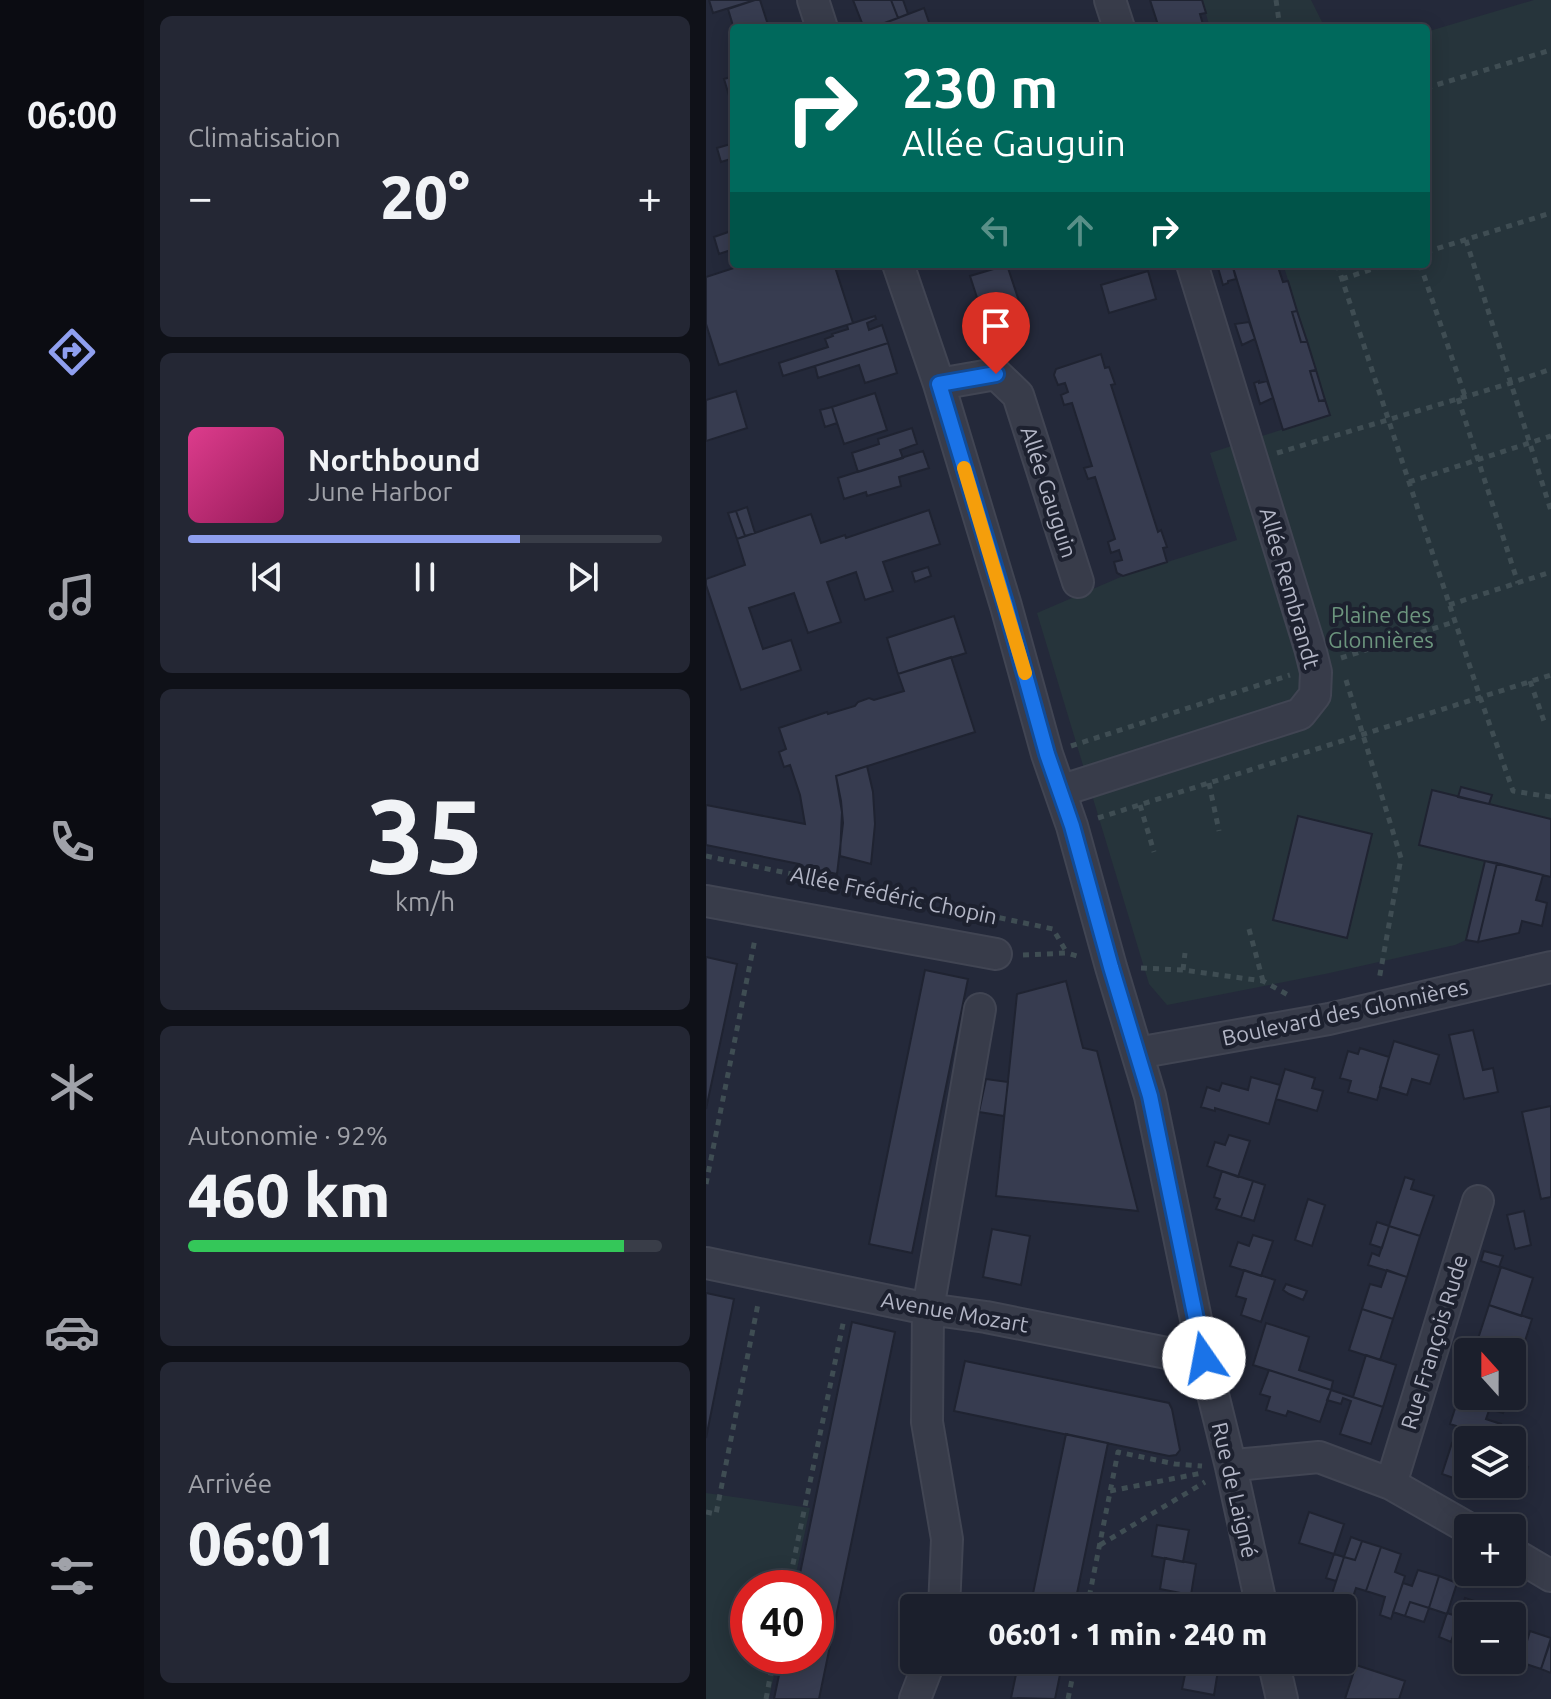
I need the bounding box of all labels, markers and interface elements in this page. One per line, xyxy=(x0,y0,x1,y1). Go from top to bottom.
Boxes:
icon: right xyxy=(770,56,874,160)
text: 230 m xyxy=(902,56,1058,119)
text: 06:00 xyxy=(27,94,117,135)
text: Allée Gauguin xyxy=(902,122,1126,163)
text: Climatisation xyxy=(188,123,341,152)
text: 20° xyxy=(380,163,470,230)
text: − xyxy=(188,172,213,221)
text: + xyxy=(637,172,662,221)
icon: left xyxy=(974,208,1018,252)
icon: ahead xyxy=(1058,208,1102,252)
icon: right xyxy=(1142,208,1186,252)
pin xyxy=(962,292,1030,374)
icon: arrive xyxy=(974,304,1018,348)
icon: directions xyxy=(44,324,100,380)
street label: Allée Gauguin xyxy=(1016,423,1082,561)
text: Northbound xyxy=(308,443,480,477)
text: June Harbor xyxy=(308,477,452,506)
street label: Allée Rembrandt xyxy=(1256,504,1326,672)
icon: previous xyxy=(245,555,289,599)
icon: pause xyxy=(403,555,447,599)
icon: next xyxy=(561,555,605,599)
icon: music xyxy=(44,569,100,625)
park label: Plaine des Glonnières xyxy=(1328,602,1434,652)
text: 35 xyxy=(366,776,484,893)
icon: phone xyxy=(44,814,100,870)
street label: Allée Frédéric Chopin xyxy=(789,860,1000,929)
text: km/h xyxy=(395,887,455,916)
street label: Boulevard des Glonnières xyxy=(1220,973,1470,1050)
icon: climate xyxy=(44,1059,100,1115)
text: Autonomie · 92% xyxy=(188,1121,388,1150)
text: 460 km xyxy=(188,1161,390,1228)
street label: Rue François Rude xyxy=(1395,1252,1472,1432)
street label: Avenue Mozart xyxy=(879,1286,1031,1337)
icon: car xyxy=(44,1304,100,1360)
position arrow xyxy=(1162,1316,1246,1400)
north arrow xyxy=(1454,1338,1526,1410)
map controls xyxy=(1454,1338,1526,1674)
street label: Rue de Laigné xyxy=(1208,1419,1263,1560)
button: layers xyxy=(1454,1426,1526,1498)
text: Arrivée xyxy=(188,1469,272,1498)
text: 06:01 xyxy=(188,1509,338,1576)
button: + xyxy=(1454,1514,1526,1586)
icon: filters xyxy=(44,1548,100,1604)
speed limit sign: 40 xyxy=(730,1570,834,1674)
button: − xyxy=(1454,1602,1526,1674)
text: 06:01 · 1 min · 240 m xyxy=(989,1617,1267,1651)

